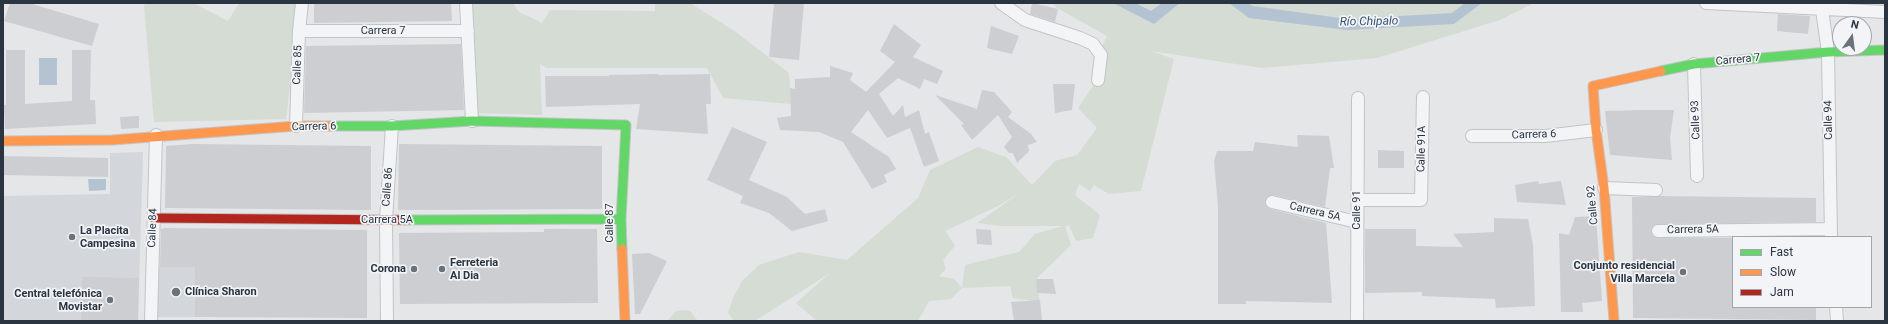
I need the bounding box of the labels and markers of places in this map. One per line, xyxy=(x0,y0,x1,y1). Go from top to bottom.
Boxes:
place label: La Placita Campesina xyxy=(80,224,135,250)
marker: La Placita Campesina xyxy=(67,232,77,242)
place label: Ferreteria Al Dia xyxy=(450,256,498,282)
place label: Conjunto residencial Villa Marcela xyxy=(1574,259,1675,285)
place label: Corona xyxy=(370,262,406,276)
marker: Corona xyxy=(409,264,419,274)
marker: Ferreteria Al Dia xyxy=(437,264,447,274)
marker: Conjunto residencial Villa Marcela xyxy=(1678,267,1688,277)
place label: Clínica Sharon xyxy=(185,285,257,299)
marker: Clínica Sharon xyxy=(170,286,182,298)
place label: Central telefónica Movistar xyxy=(14,287,102,313)
marker: Central telefónica Movistar xyxy=(105,295,115,305)

